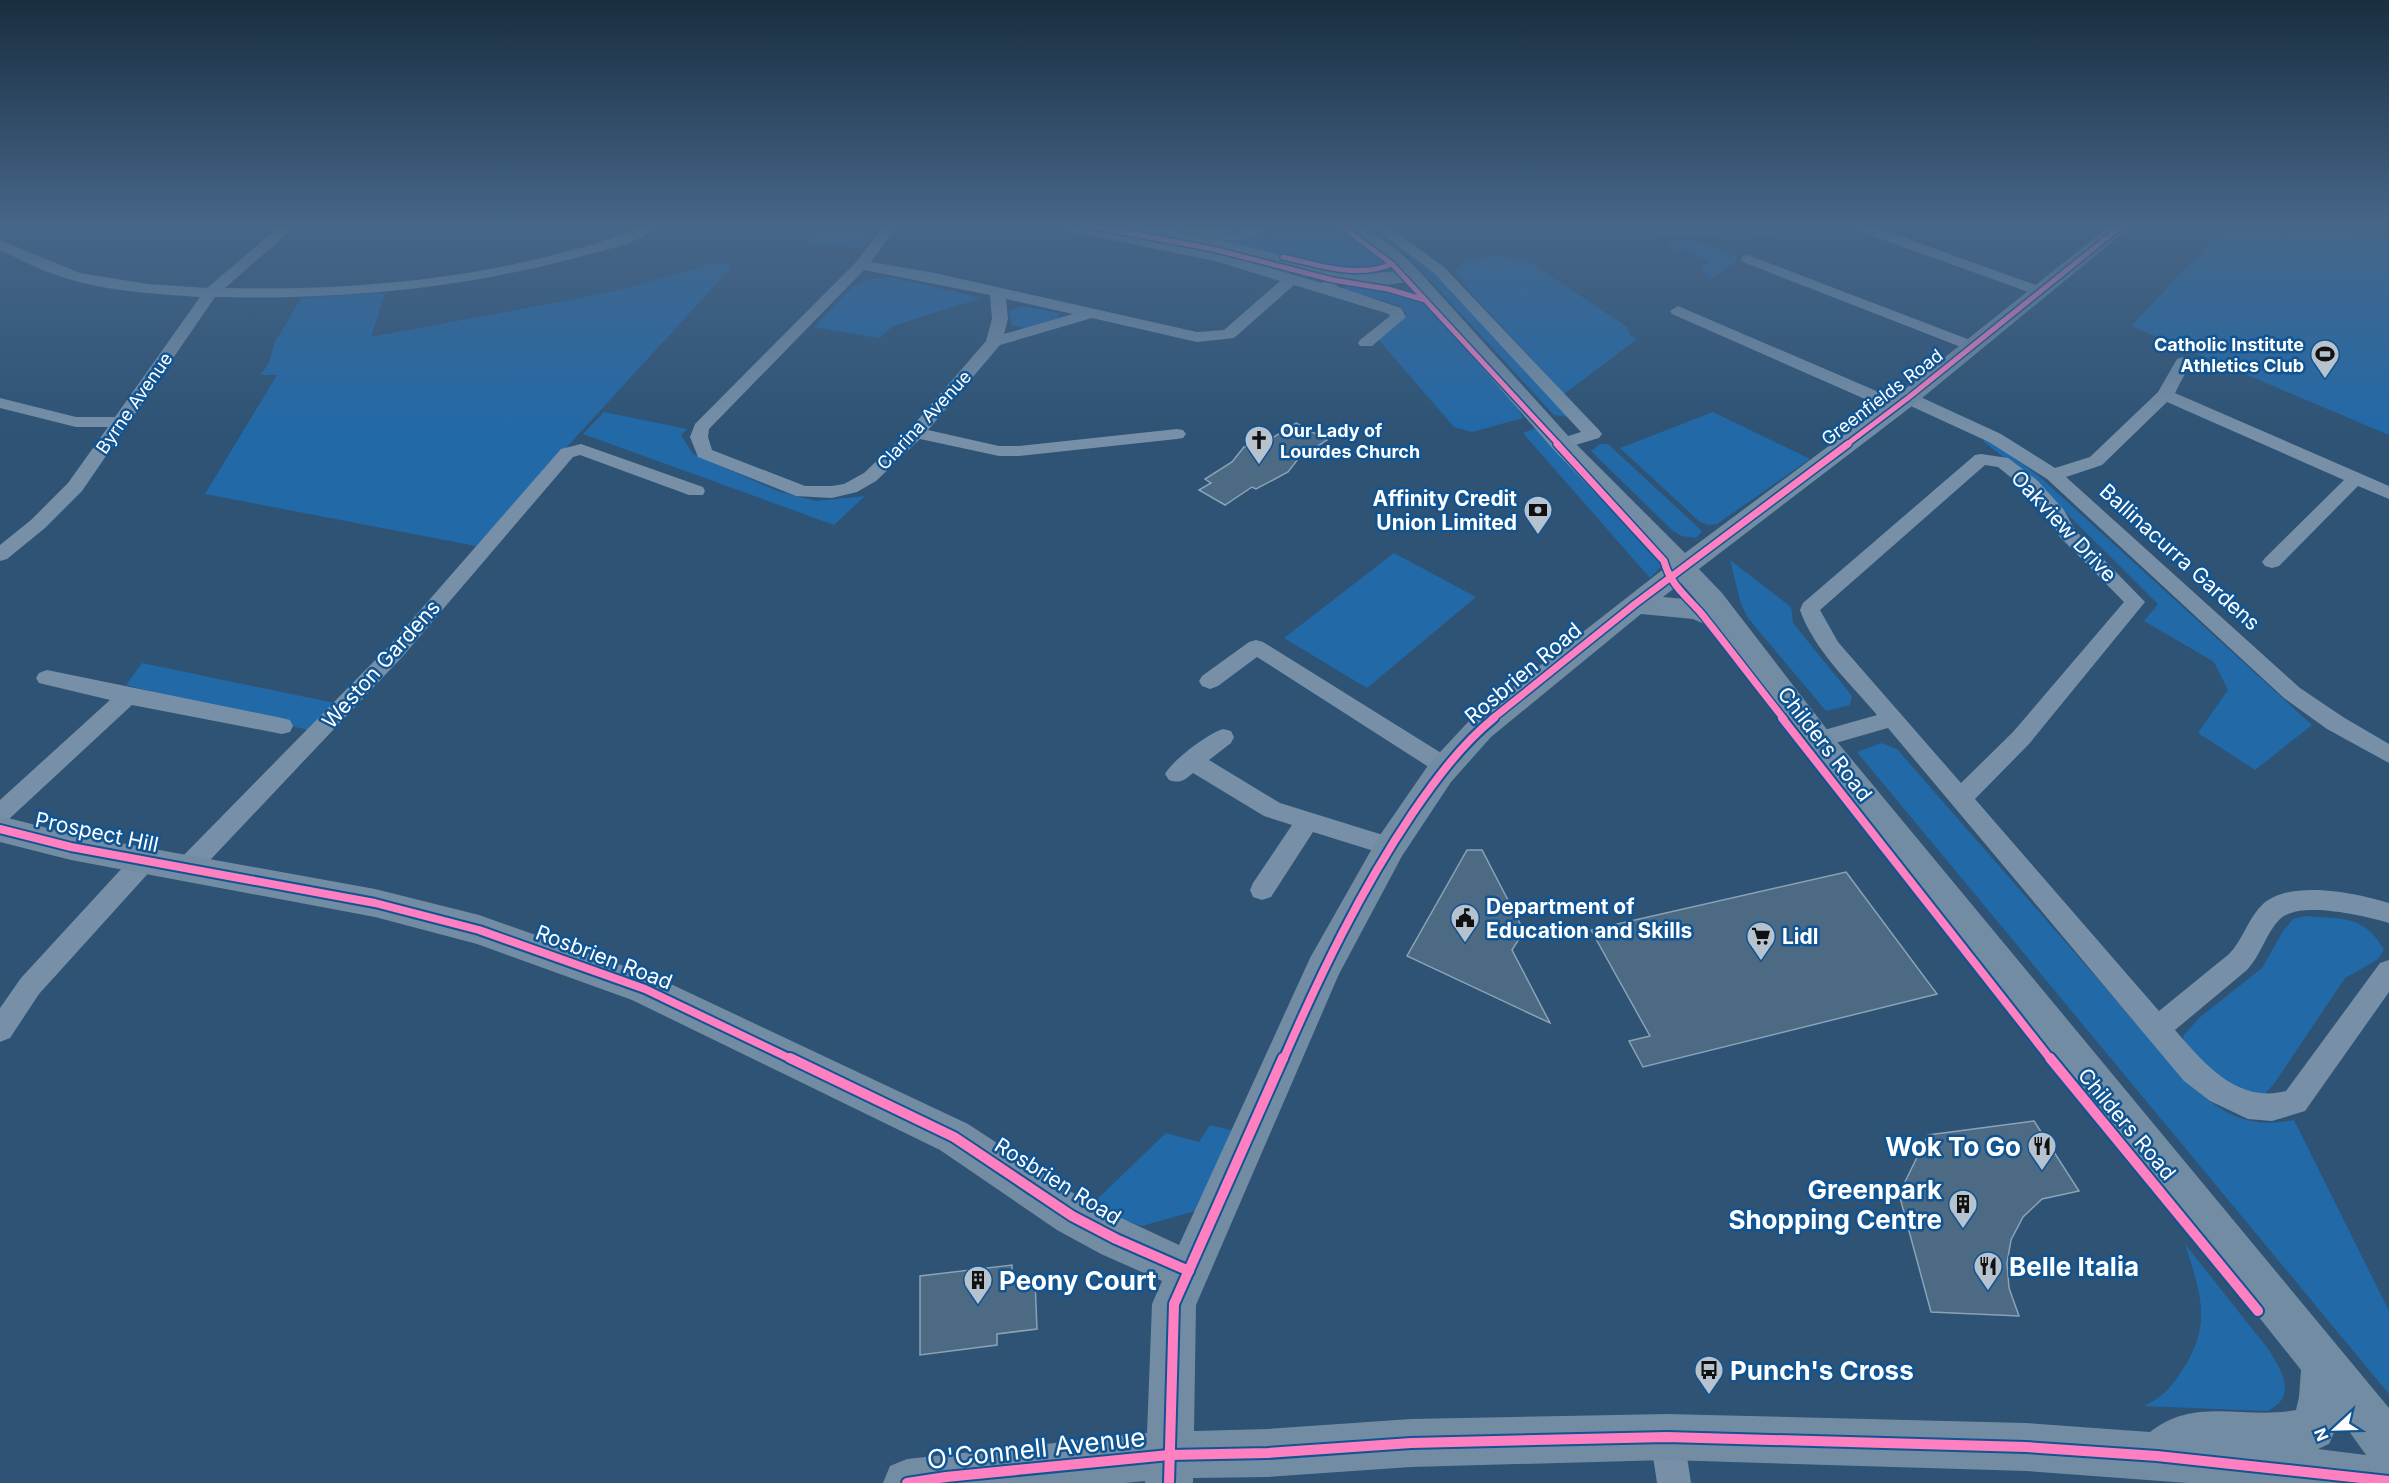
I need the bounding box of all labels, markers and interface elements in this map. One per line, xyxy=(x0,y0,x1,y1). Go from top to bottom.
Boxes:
place label: Catholic Institute Athletics Club xyxy=(2154,334,2304,376)
sports icon: Catholic Institute Athletics Club xyxy=(2309,338,2341,380)
street label: Greenfields Road xyxy=(1817,345,1947,449)
street label: Byrne Avenue xyxy=(91,348,177,458)
street label: Clarina Avenue xyxy=(873,366,975,474)
place label: Our Lady of Lourdes Church xyxy=(1280,420,1420,462)
church icon: Our Lady of Lourdes Church xyxy=(1243,424,1275,466)
street label: Oakview Drive xyxy=(2006,465,2122,587)
street label: Ballinacurra Gardens xyxy=(2095,479,2265,635)
place label: Affinity Credit Union Limited xyxy=(1373,486,1517,535)
bank icon: Affinity Credit Union Limited xyxy=(1522,494,1554,536)
street label: Weston Gardens xyxy=(317,595,445,733)
street label: Rosbrien Road xyxy=(1460,617,1586,729)
street label: Childers Road xyxy=(1772,682,1878,806)
street label: Prospect Hill xyxy=(33,807,161,857)
place label: Department of Education and Skills xyxy=(1486,894,1692,943)
public building icon: Department of Education and Skills xyxy=(1449,902,1481,944)
street label: Rosbrien Road xyxy=(532,919,676,995)
supermarket icon: Lidl xyxy=(1745,920,1777,962)
place label: Lidl xyxy=(1782,924,1819,949)
street label: Childers Road xyxy=(2073,1063,2181,1185)
restaurant icon: Wok To Go xyxy=(2026,1130,2058,1172)
place label: Wok To Go xyxy=(1885,1131,2021,1162)
street label: Rosbrien Road xyxy=(990,1132,1126,1230)
place label: Greenpark Shopping Centre xyxy=(1728,1174,1942,1235)
building icon: Greenpark Shopping Centre xyxy=(1947,1188,1979,1230)
restaurant icon: Belle Italia xyxy=(1972,1250,2004,1292)
place label: Belle Italia xyxy=(2009,1251,2139,1282)
building icon: Peony Court xyxy=(962,1264,994,1306)
place label: Peony Court xyxy=(999,1265,1157,1296)
bus stop icon: Punch's Cross xyxy=(1693,1354,1725,1396)
place label: Punch's Cross xyxy=(1730,1355,1914,1386)
north arrow xyxy=(2305,1399,2365,1459)
street label: O'Connell Avenue xyxy=(925,1421,1147,1475)
text: N xyxy=(2310,1425,2333,1444)

